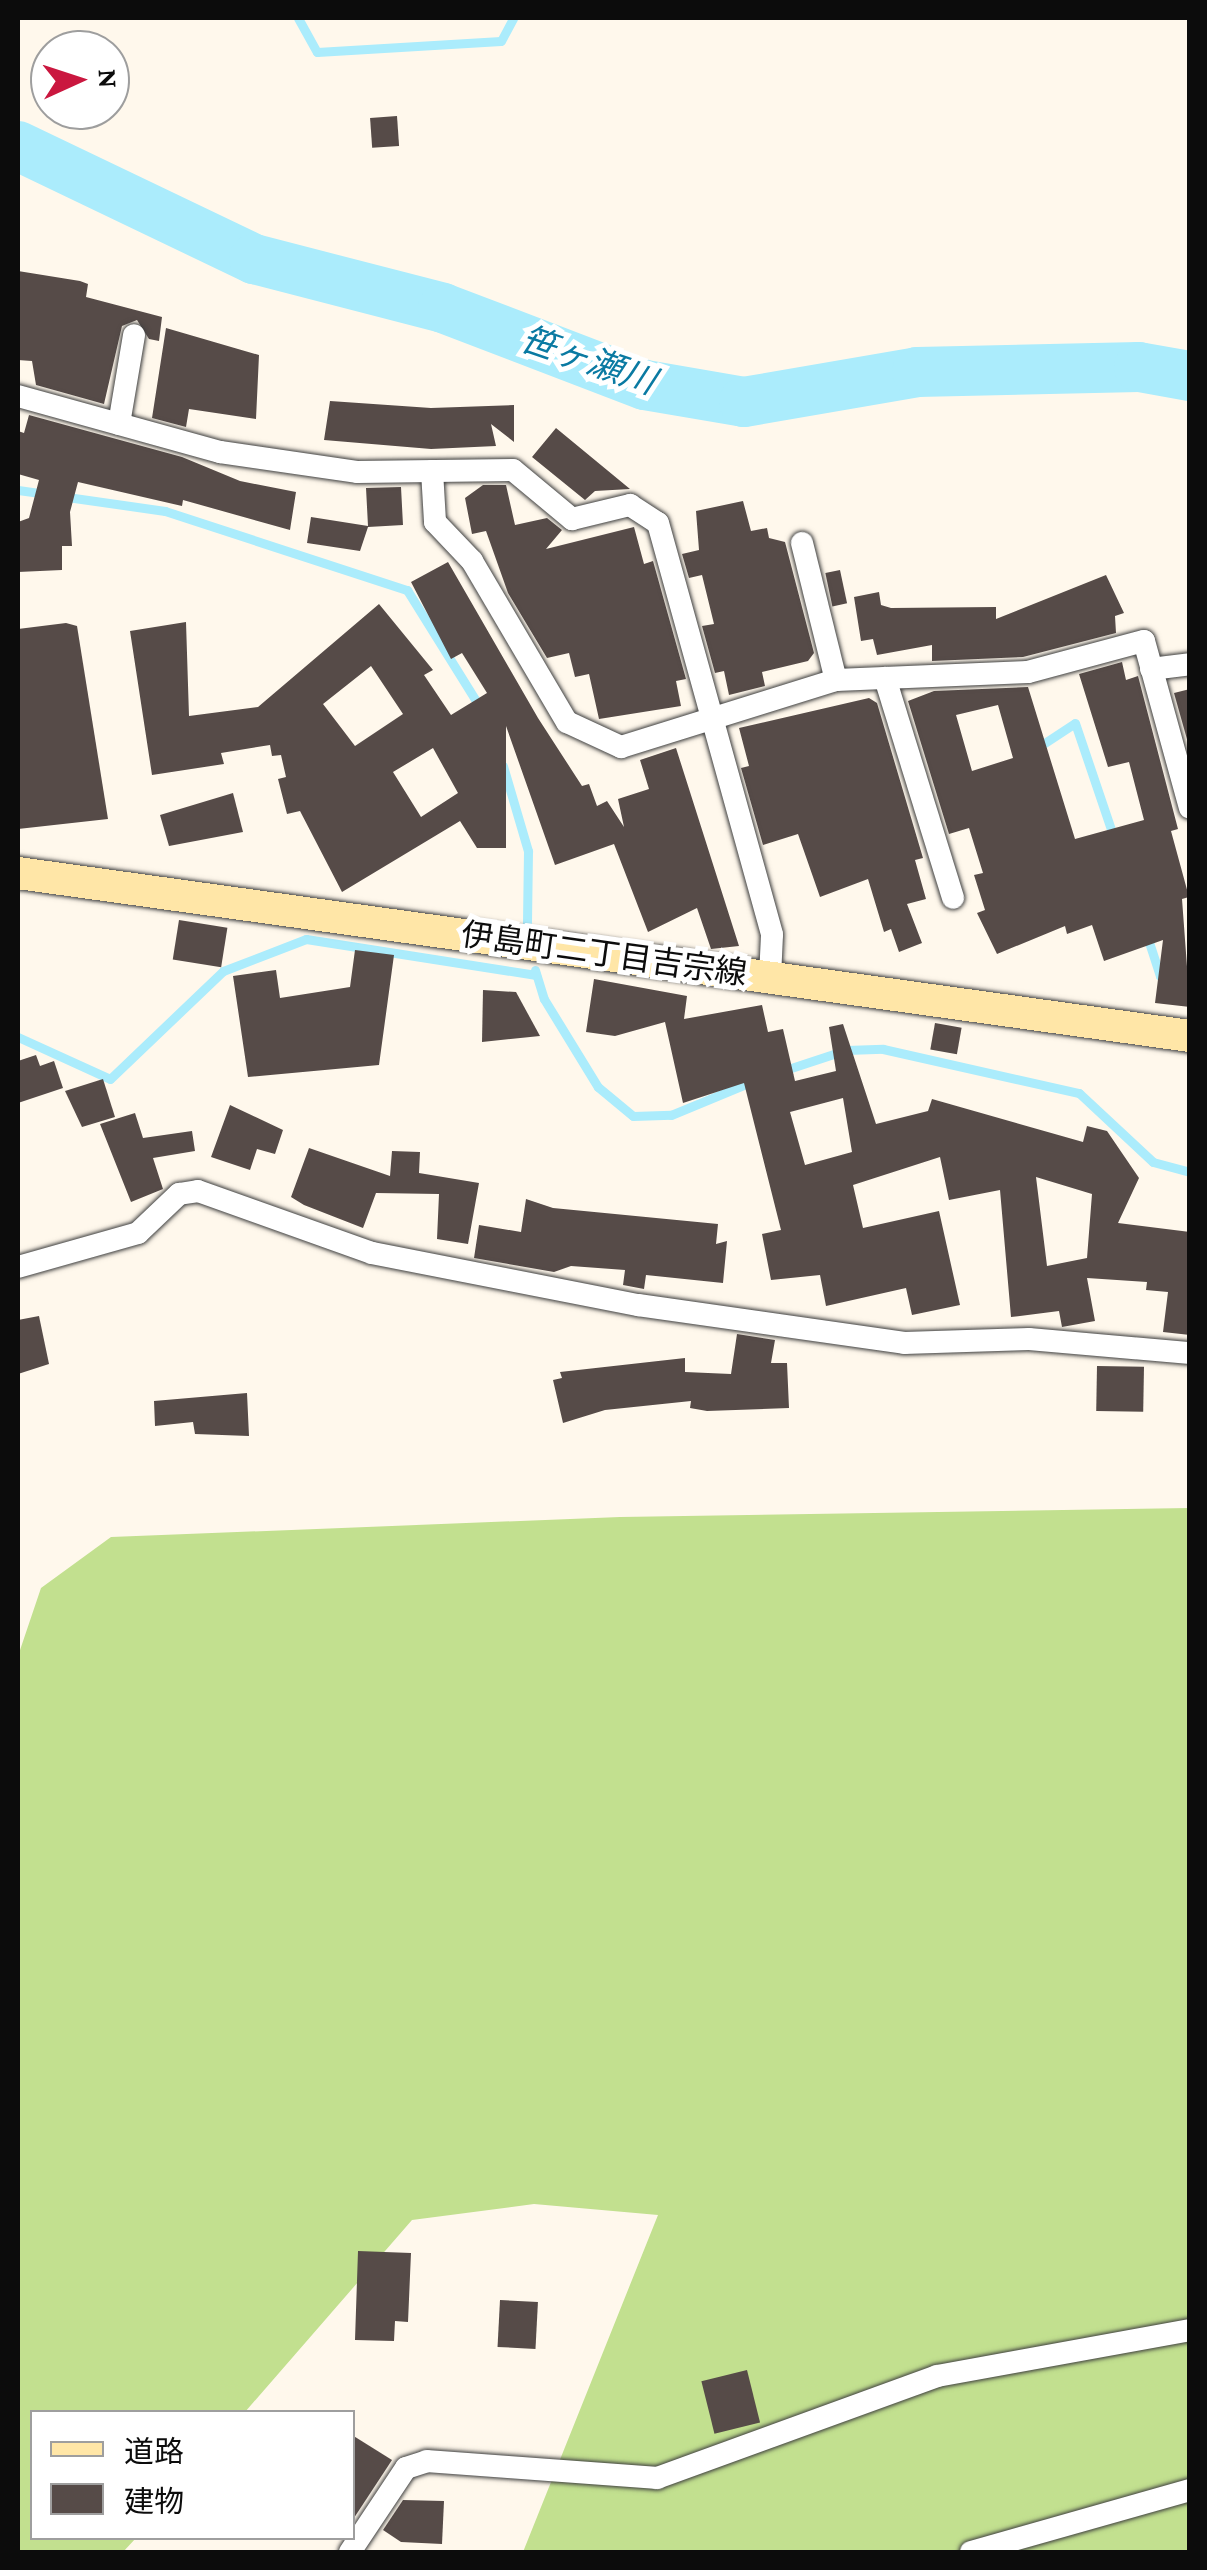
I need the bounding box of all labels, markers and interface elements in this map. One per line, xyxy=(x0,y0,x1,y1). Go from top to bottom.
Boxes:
north arrow xyxy=(30,30,130,130)
text: N xyxy=(92,68,124,89)
water label: 笹ヶ瀬川 xyxy=(515,318,661,404)
street label: 伊島町二丁目吉宗線 xyxy=(459,915,749,993)
legend xyxy=(30,2410,355,2540)
text: 道路 xyxy=(124,2435,184,2468)
text: 建物 xyxy=(124,2485,184,2518)

